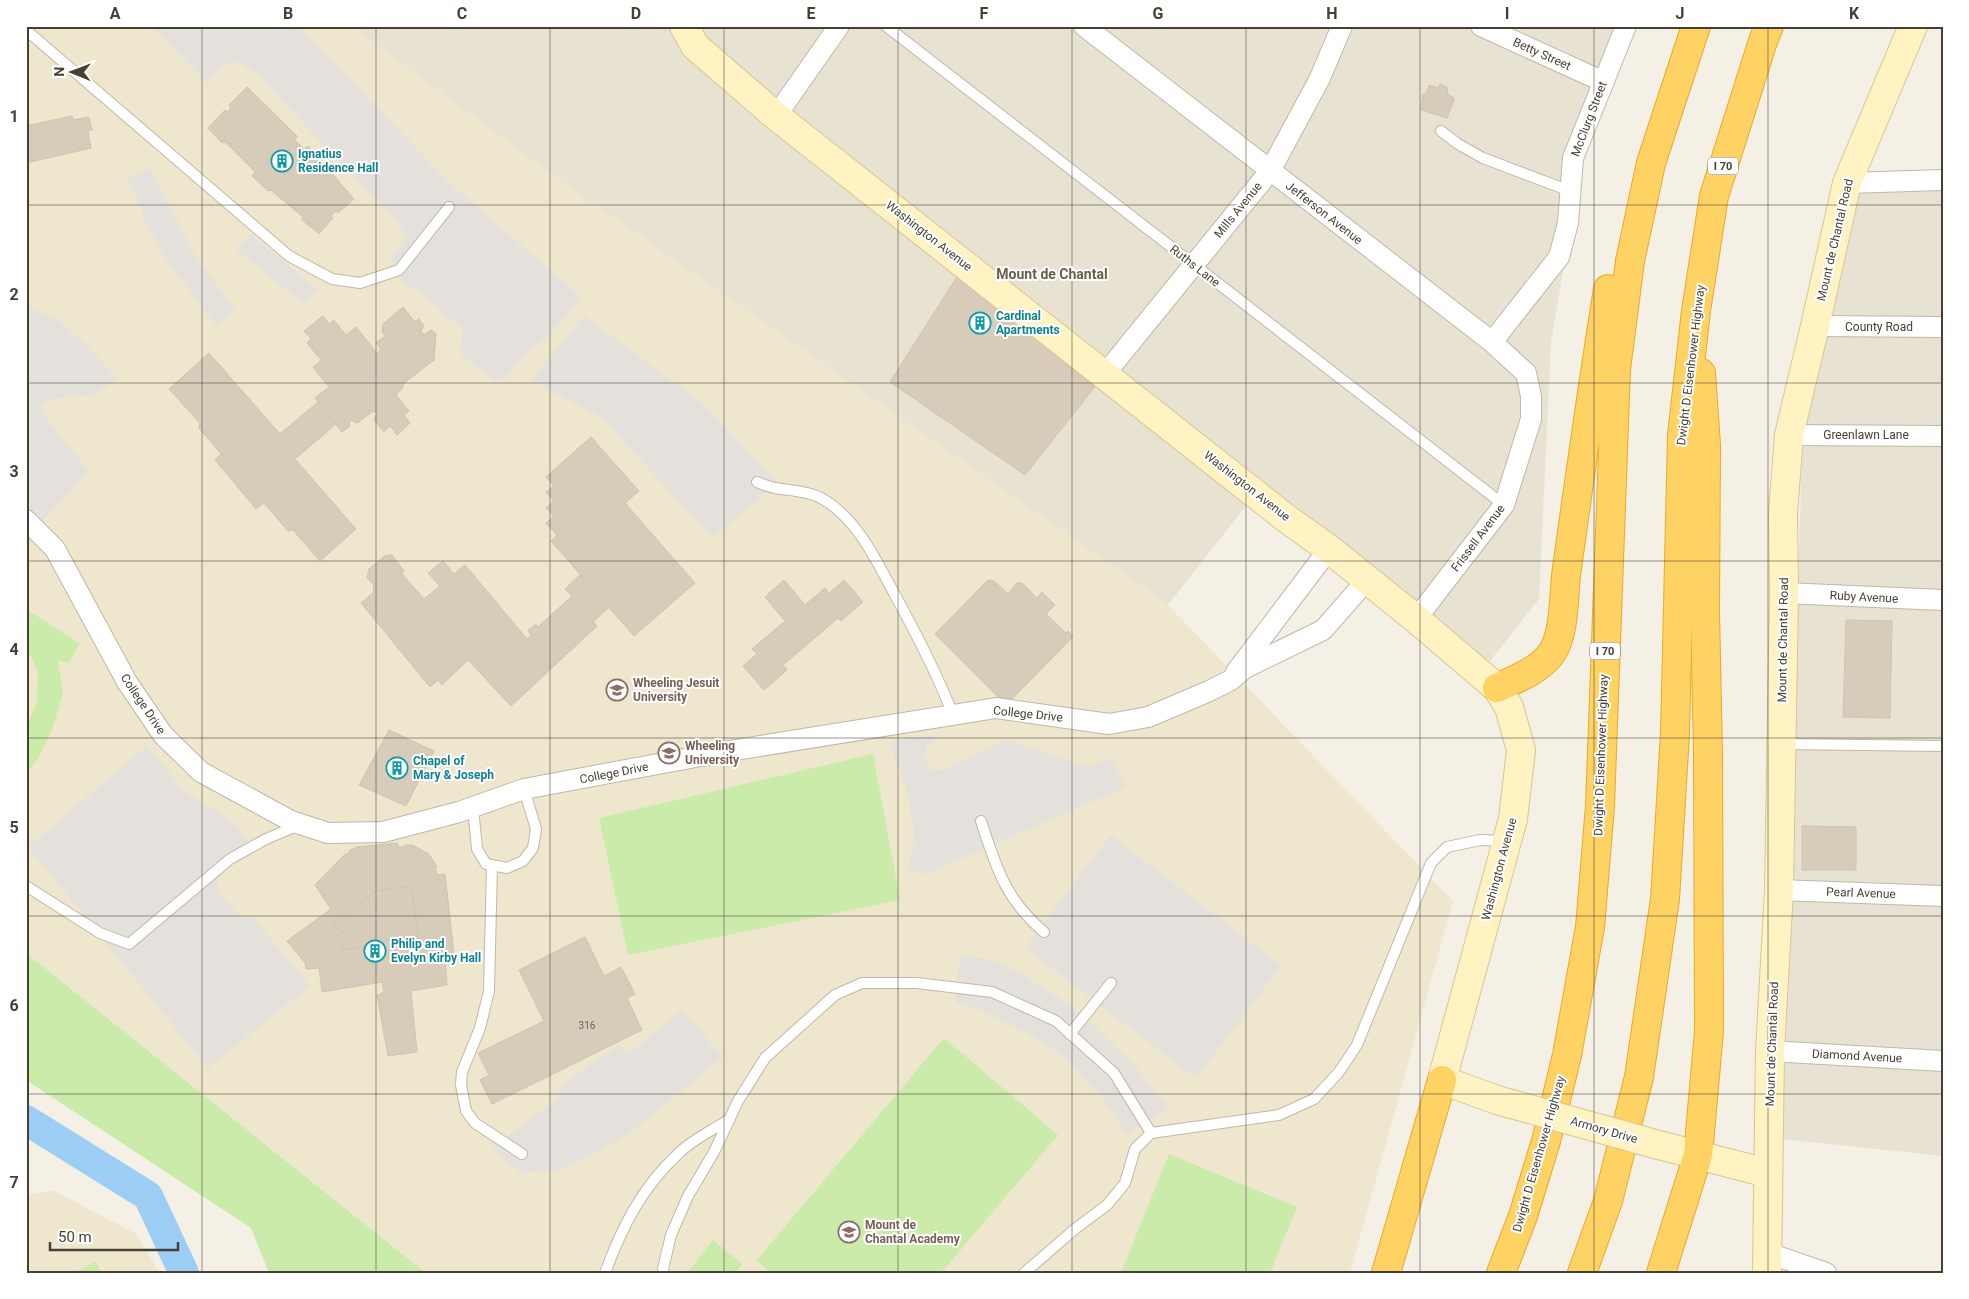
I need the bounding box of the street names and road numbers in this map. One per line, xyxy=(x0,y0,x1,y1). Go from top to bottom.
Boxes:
street label: Betty Street xyxy=(1511,35,1573,73)
street label: McClurg Street xyxy=(1568,79,1610,159)
road number: I 70 xyxy=(1708,158,1738,175)
street label: Mount de Chantal Road xyxy=(1814,178,1856,302)
street label: Mills Avenue xyxy=(1211,179,1265,241)
street label: Jefferson Avenue xyxy=(1283,179,1365,247)
street label: Washington Avenue xyxy=(883,198,975,274)
street label: Ruths Lane xyxy=(1167,242,1223,290)
street label: Dwight D Eisenhower Highway xyxy=(1674,284,1708,446)
street label: County Road xyxy=(1845,320,1913,334)
street label: Greenlawn Lane xyxy=(1823,428,1909,442)
street label: Washington Avenue xyxy=(1201,448,1293,524)
street label: Frissell Avenue xyxy=(1448,502,1508,574)
street label: Mount de Chantal Road xyxy=(1775,577,1791,703)
street label: Ruby Avenue xyxy=(1829,588,1899,606)
road number: I 70 xyxy=(1590,642,1620,659)
street label: College Drive xyxy=(118,671,168,737)
street label: Dwight D Eisenhower Highway xyxy=(1591,674,1611,836)
street label: College Drive xyxy=(993,703,1063,725)
street label: College Drive xyxy=(578,759,650,787)
street label: Washington Avenue xyxy=(1479,816,1519,922)
street label: Pearl Avenue xyxy=(1826,885,1896,901)
street label: Mount de Chantal Road xyxy=(1763,981,1781,1107)
street label: Diamond Avenue xyxy=(1812,1047,1902,1065)
street label: Dwight D Eisenhower Highway xyxy=(1510,1074,1568,1234)
street label: Armory Drive xyxy=(1569,1114,1639,1146)

